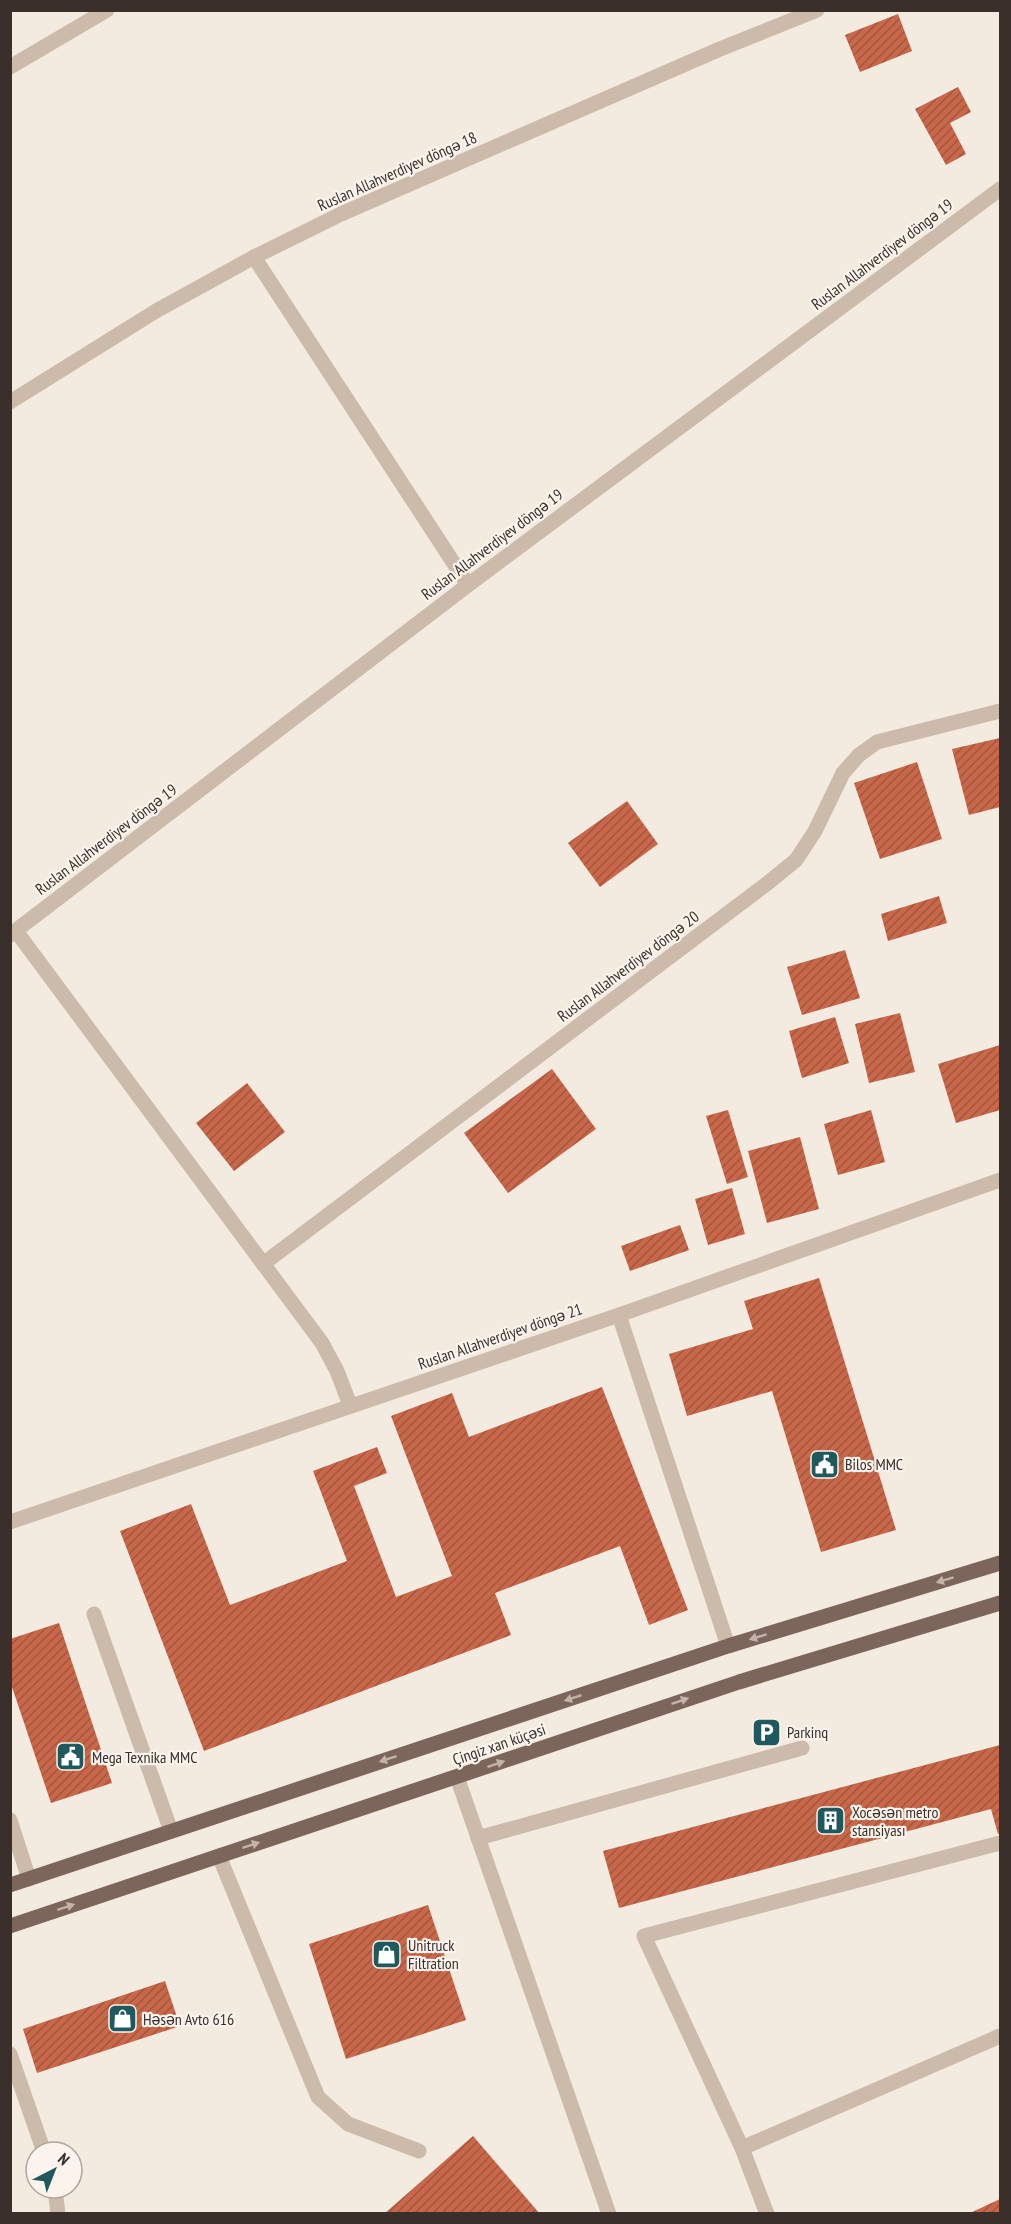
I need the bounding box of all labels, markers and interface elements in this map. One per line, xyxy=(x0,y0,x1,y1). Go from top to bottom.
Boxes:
street label: Ruslan Allahverdiyev döngə 18 xyxy=(314,127,480,215)
street label: Ruslan Allahverdiyev döngə 19 xyxy=(807,194,957,314)
street label: Ruslan Allahverdiyev döngə 19 xyxy=(417,484,567,604)
street label: Ruslan Allahverdiyev döngə 19 xyxy=(31,779,181,899)
street label: Ruslan Allahverdiyev döngə 20 xyxy=(553,906,703,1026)
street label: Ruslan Allahverdiyev döngə 21 xyxy=(415,1299,585,1373)
public building icon: Bilos MMC xyxy=(808,1448,840,1480)
place label: Bilos MMC xyxy=(845,1454,903,1474)
one-way arrow xyxy=(936,1576,954,1585)
one-way arrow xyxy=(749,1633,767,1642)
one-way arrow xyxy=(564,1694,582,1703)
one-way arrow xyxy=(672,1696,690,1706)
parking icon: Parkinq xyxy=(750,1716,782,1748)
street label: Çingiz xan küçəsi xyxy=(450,1719,548,1769)
place label: Parkinq xyxy=(787,1722,828,1742)
public building icon: Mega Texnika MMC xyxy=(55,1741,87,1773)
place label: Mega Texnika MMC xyxy=(92,1747,198,1767)
one-way arrow xyxy=(379,1755,397,1765)
one-way arrow xyxy=(487,1758,505,1768)
place label: Xocəsən metro stansiyası xyxy=(852,1802,938,1840)
building icon: Xocəsən metro stansiyası xyxy=(815,1805,847,1837)
one-way arrow xyxy=(242,1840,260,1850)
one-way arrow xyxy=(57,1902,75,1911)
place label: Unitruck Filtration xyxy=(408,1935,459,1973)
shop icon: Unitruck Filtration xyxy=(371,1938,403,1970)
shop icon: Həsən Avto 616 xyxy=(106,2003,138,2035)
place label: Həsən Avto 616 xyxy=(143,2009,234,2029)
north arrow xyxy=(24,2140,84,2200)
text: N xyxy=(54,2149,74,2169)

